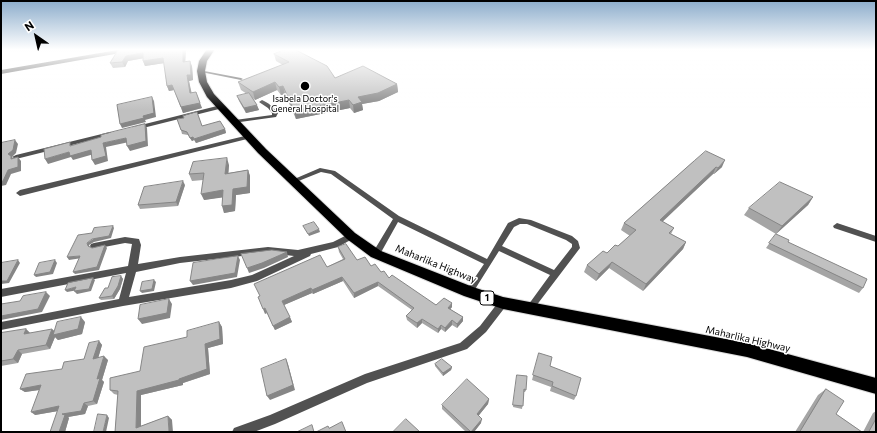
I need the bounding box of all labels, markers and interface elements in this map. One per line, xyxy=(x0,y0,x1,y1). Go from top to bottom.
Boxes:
north arrow xyxy=(16,16,56,56)
text: N xyxy=(22,18,36,33)
marker: Isabela Doctor's General Hospital xyxy=(299,80,311,92)
place label: Isabela Doctor's General Hospital xyxy=(271,94,339,115)
street label: Maharlika Highway xyxy=(394,242,478,286)
road number: 1 xyxy=(480,291,494,305)
street label: Maharlika Highway xyxy=(704,323,792,355)

